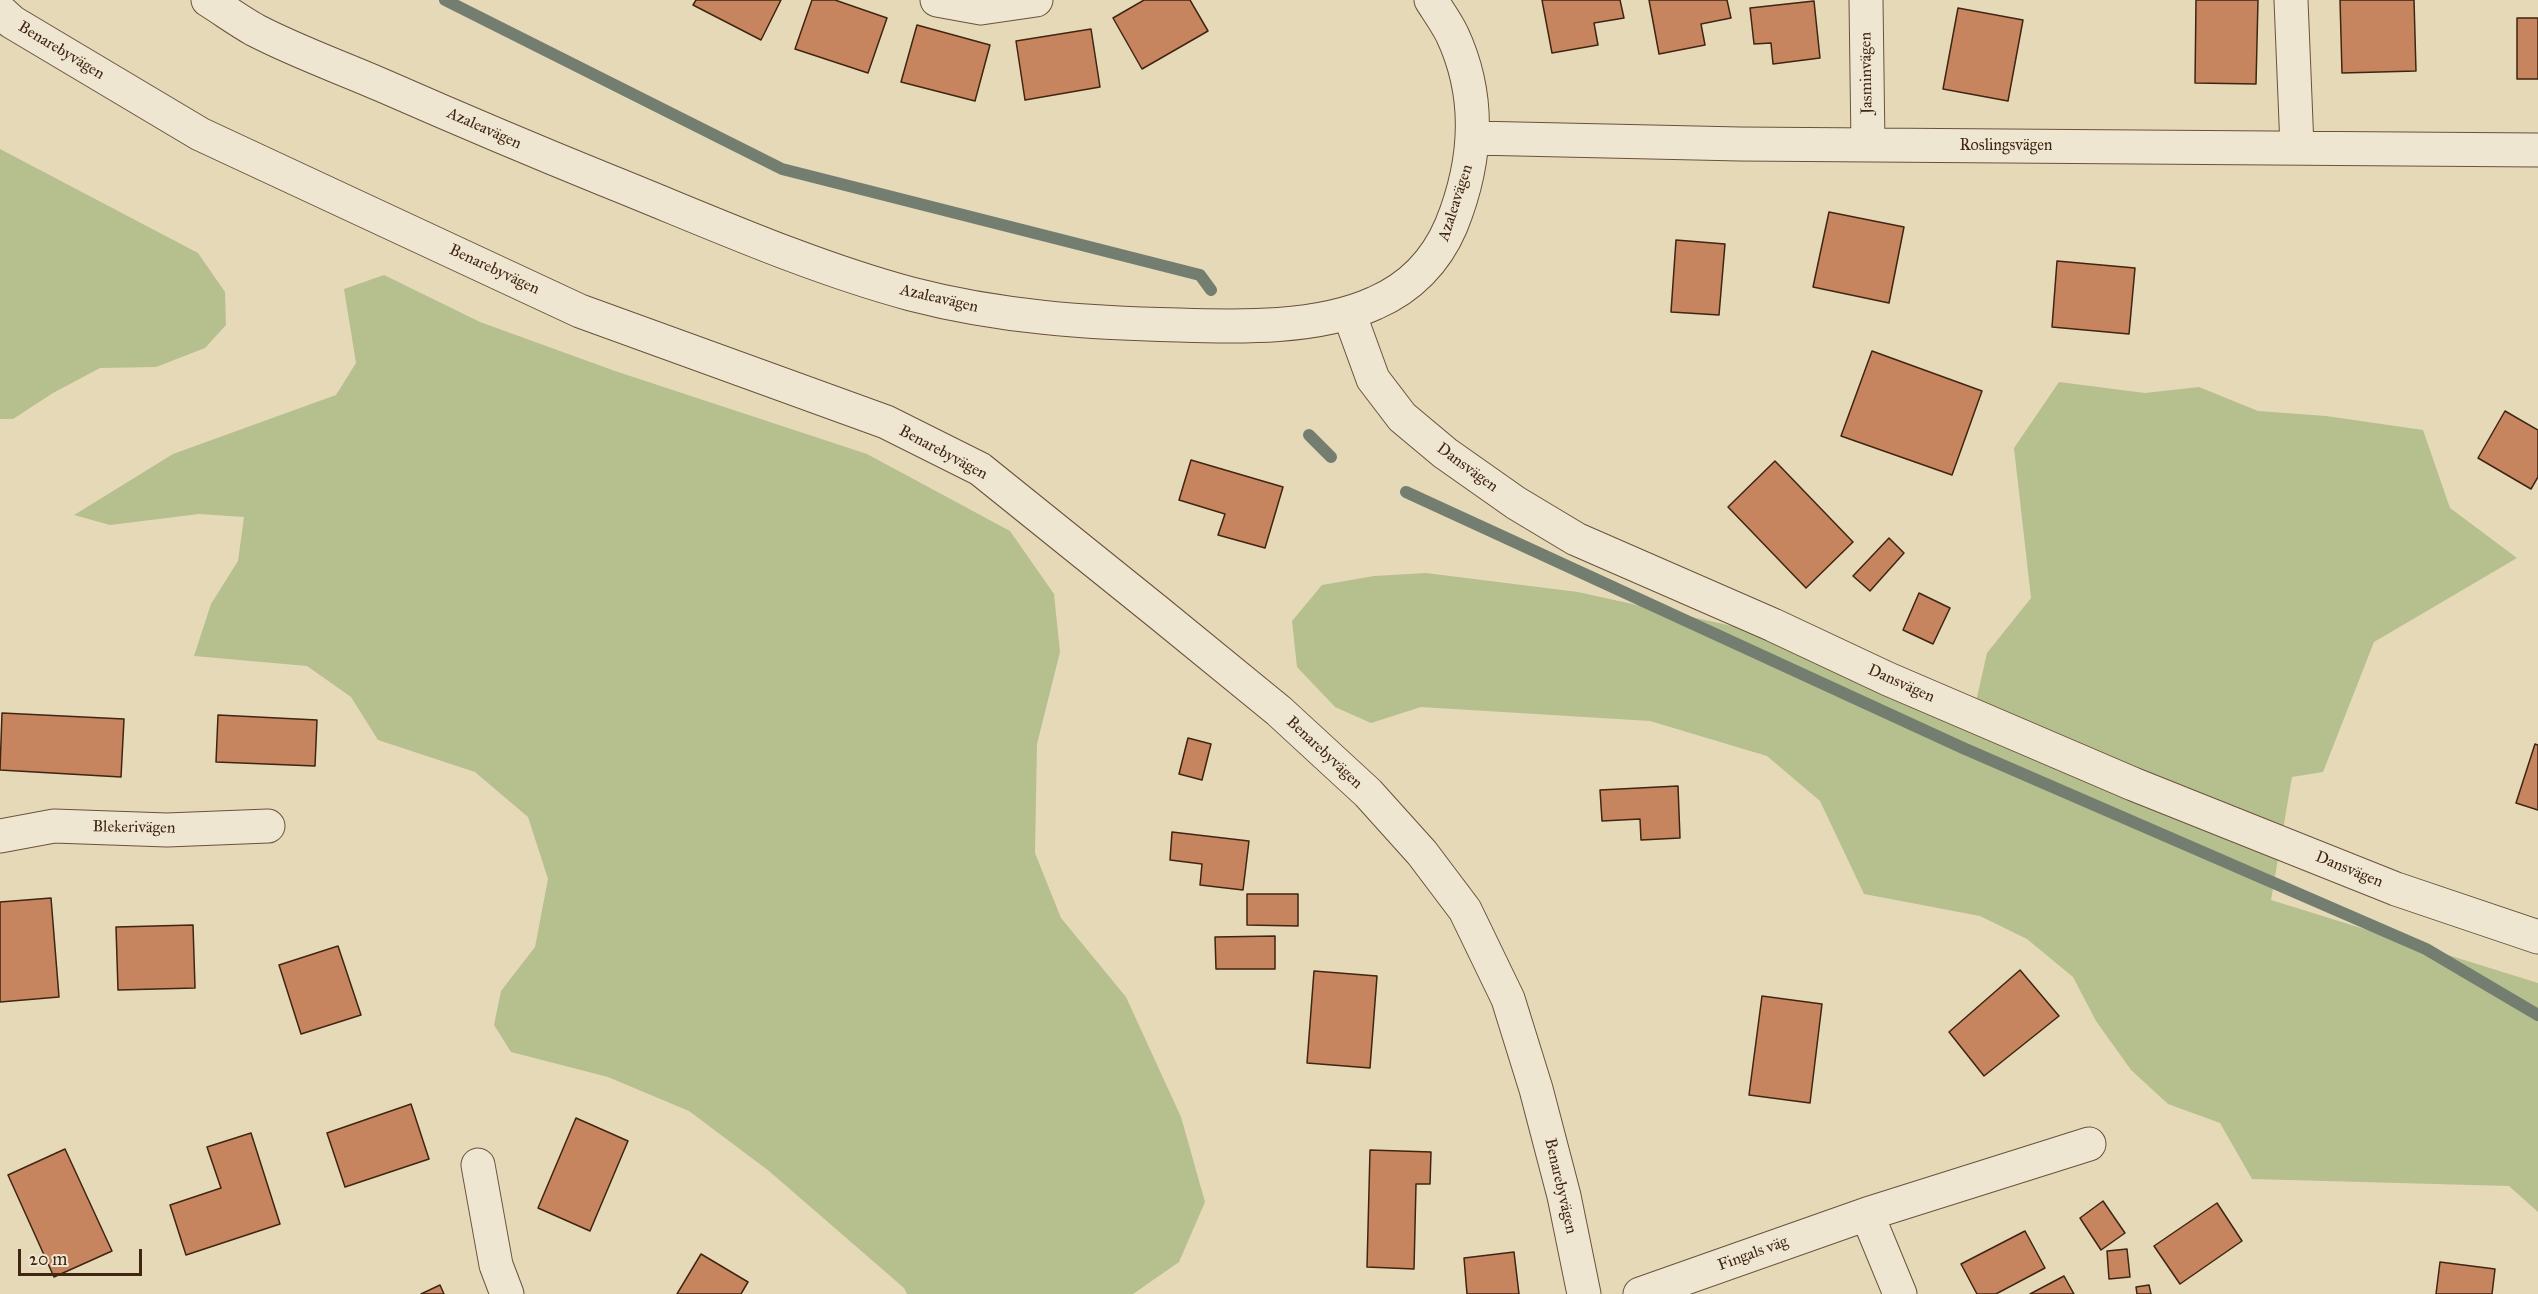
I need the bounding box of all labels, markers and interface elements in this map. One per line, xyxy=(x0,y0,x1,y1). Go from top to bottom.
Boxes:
street label: Benarebyvägen xyxy=(14,18,108,84)
street label: Jasminvägen xyxy=(1857,32,1877,114)
street label: Azaleavägen xyxy=(444,104,524,154)
street label: Roslingsvägen xyxy=(1959,136,2053,156)
street label: Azaleavägen xyxy=(1435,162,1477,244)
street label: Benarebyvägen xyxy=(446,241,542,299)
street label: Azaleavägen xyxy=(898,281,980,317)
street label: Benarebyvägen xyxy=(895,422,991,484)
street label: Dansvägen xyxy=(1433,439,1501,497)
street label: Dansvägen xyxy=(1865,661,1937,707)
street label: Benarebyvägen xyxy=(1282,713,1366,793)
street label: Blekerivägen xyxy=(92,818,176,838)
street label: Dansvägen xyxy=(2312,848,2386,892)
street label: Benarebyvägen xyxy=(1540,1136,1580,1236)
street label: Fingals väg xyxy=(1715,1232,1791,1276)
scale bar xyxy=(21,1237,146,1275)
text: 20 m xyxy=(29,1248,67,1270)

